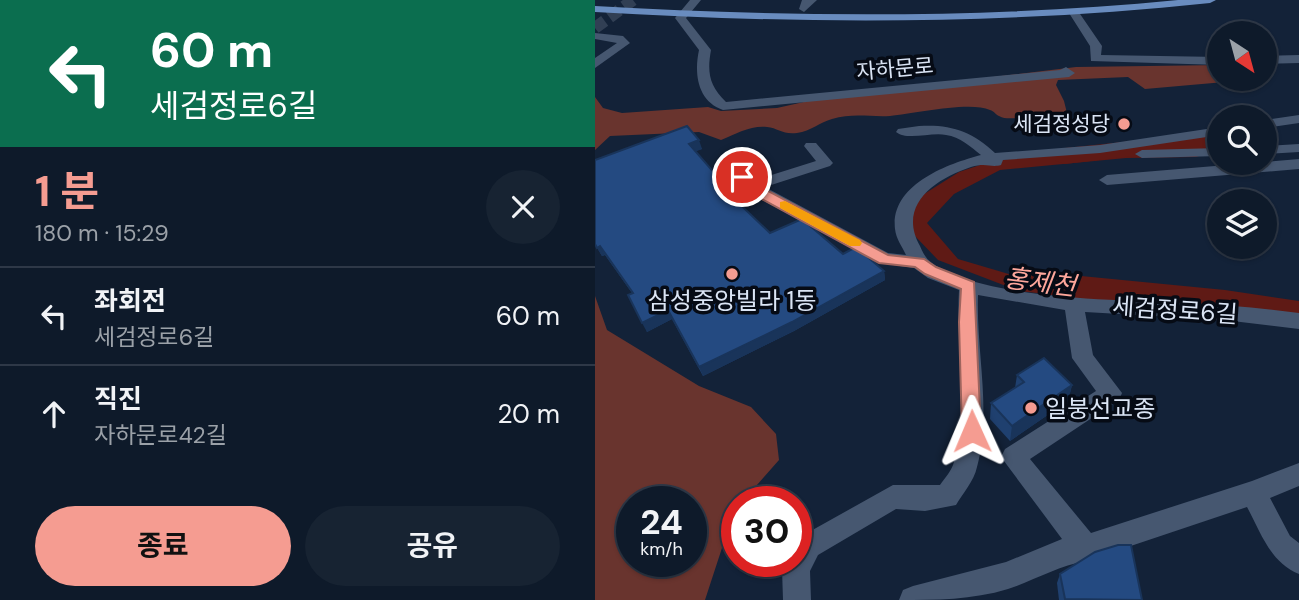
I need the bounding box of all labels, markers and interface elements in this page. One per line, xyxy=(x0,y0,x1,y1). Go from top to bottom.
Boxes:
text: 60 m xyxy=(150,18,273,82)
north arrow xyxy=(1207,21,1277,91)
map controls xyxy=(1207,21,1277,259)
icon: left xyxy=(35,28,126,119)
street label: 자하문로 xyxy=(855,52,935,86)
text: 세검정로6길 xyxy=(150,85,317,127)
button: search xyxy=(1207,105,1277,175)
place label: 세검정성당 xyxy=(1013,110,1110,138)
marker: 세검정성당 xyxy=(1116,116,1132,132)
pin xyxy=(712,147,772,207)
icon: arrive xyxy=(723,158,761,196)
text: 1 분 xyxy=(35,164,99,219)
button: close xyxy=(486,170,560,244)
button: layers xyxy=(1207,189,1277,259)
text: 180 m · 15:29 xyxy=(35,218,169,248)
water label: 홍제천 xyxy=(1002,261,1081,304)
marker: 삼성중앙빌라 1동 xyxy=(724,266,740,282)
text: 좌회전 xyxy=(94,284,166,318)
place label: 삼성중앙빌라 1동 xyxy=(648,285,816,316)
street label: 세검정로6길 xyxy=(1111,290,1239,330)
icon: left xyxy=(35,297,73,335)
text: 60 m xyxy=(496,299,560,333)
text: 세검정로6길 xyxy=(94,322,214,352)
text: 직진 xyxy=(94,382,142,416)
place label: 일붕선교종 xyxy=(1045,393,1155,424)
position arrow xyxy=(935,394,1009,468)
icon: ahead xyxy=(35,395,73,433)
text: 20 m xyxy=(497,397,560,431)
marker: 일붕선교종 xyxy=(1023,400,1039,416)
text: 자하문로42길 xyxy=(94,420,227,450)
speed limit sign: 30 xyxy=(721,486,812,577)
text: 24 xyxy=(640,499,683,545)
button: 종료 xyxy=(35,506,291,586)
button: 공유 xyxy=(305,506,560,586)
text: km/h xyxy=(640,537,683,561)

